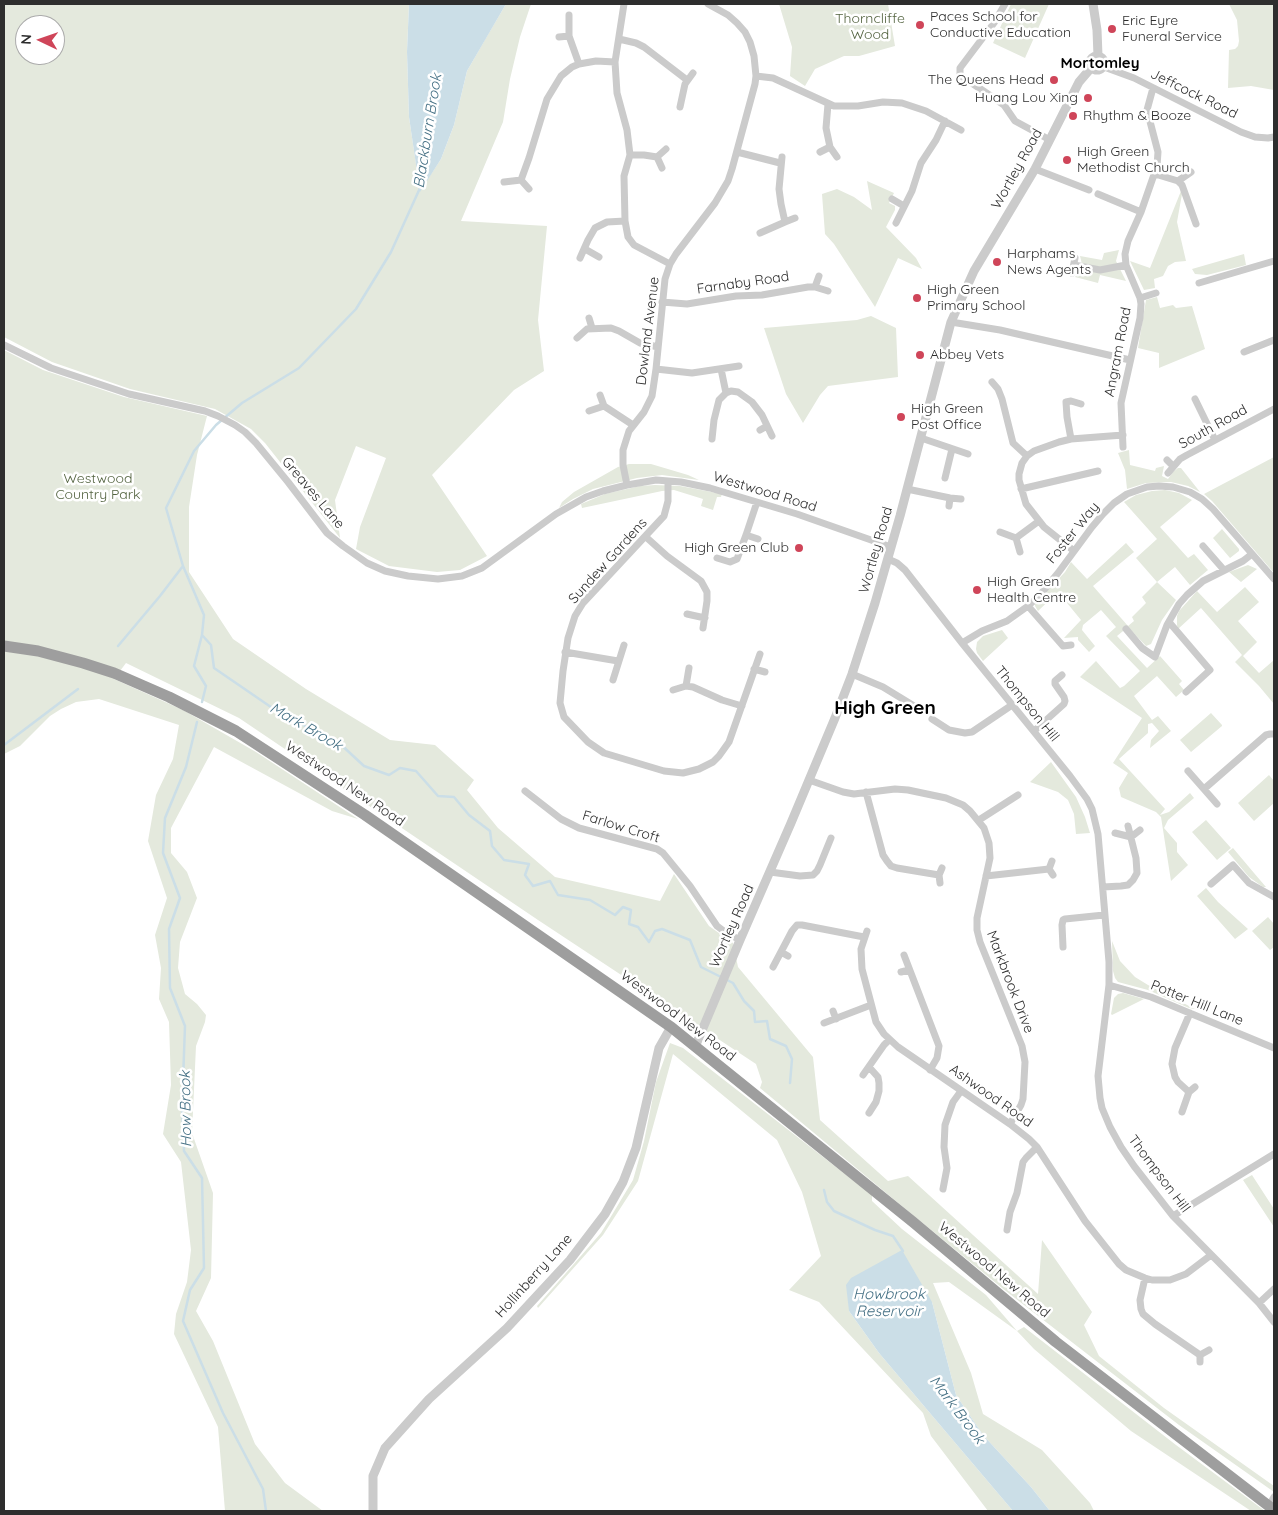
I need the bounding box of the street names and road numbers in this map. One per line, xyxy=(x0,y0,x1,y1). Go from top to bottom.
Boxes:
street label: Jeffcock Road xyxy=(1148,66,1240,122)
street label: Wortley Road xyxy=(988,126,1046,212)
street label: Farnaby Road xyxy=(696,268,790,298)
street label: Dowland Avenue xyxy=(633,276,663,386)
street label: Angram Road xyxy=(1101,306,1135,398)
street label: South Road xyxy=(1176,401,1250,453)
street label: Greaves Lane xyxy=(278,454,348,532)
street label: Westwood Road xyxy=(711,468,819,516)
street label: Foster Way xyxy=(1043,499,1103,567)
street label: Wortley Road xyxy=(856,505,896,595)
street label: Sundew Gardens xyxy=(565,515,651,607)
street label: Thompson Hill xyxy=(991,663,1063,745)
street label: Westwood New Road xyxy=(282,738,408,830)
street label: Farlow Croft xyxy=(580,807,662,847)
street label: Wortley Road xyxy=(706,882,758,970)
street label: Markbrook Drive xyxy=(983,928,1037,1036)
street label: Westwood New Road xyxy=(617,967,739,1065)
street label: Potter Hill Lane xyxy=(1148,977,1246,1029)
street label: Ashwood Road xyxy=(946,1061,1036,1131)
street label: Thompson Hill xyxy=(1124,1132,1194,1216)
street label: Westwood New Road xyxy=(935,1219,1053,1321)
street label: Hollinberry Lane xyxy=(492,1231,576,1321)

